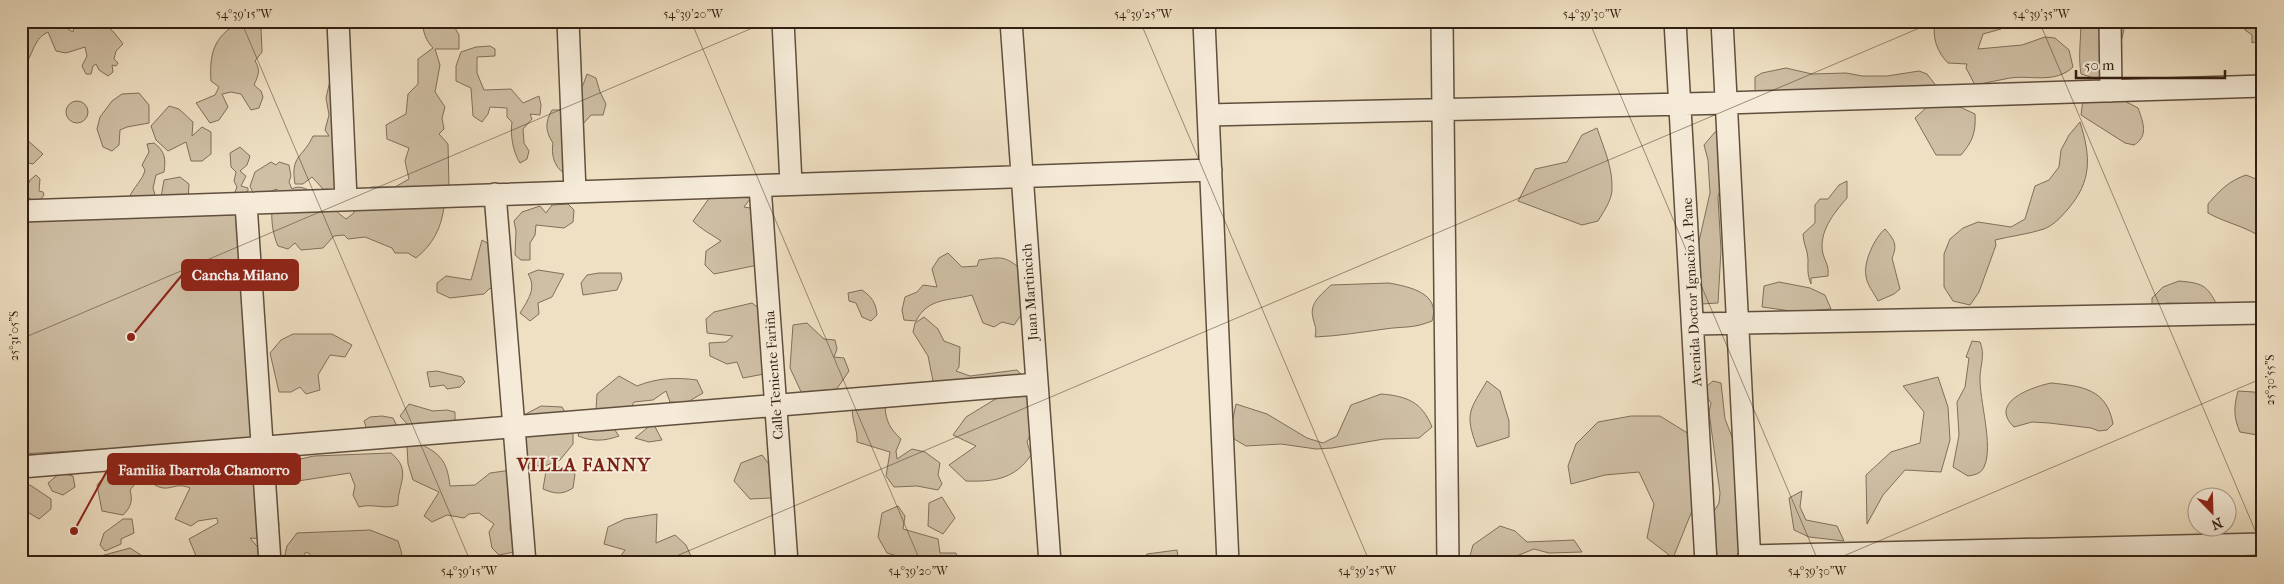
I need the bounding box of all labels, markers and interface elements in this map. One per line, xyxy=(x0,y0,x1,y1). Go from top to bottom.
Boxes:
text: 54°39'15"W xyxy=(216,7,273,21)
text: 54°39'20"W xyxy=(663,7,724,21)
text: 54°39'25"W xyxy=(1114,7,1173,21)
text: 54°39'30"W xyxy=(1563,7,1622,21)
text: 54°39'35"W xyxy=(2013,7,2071,21)
scale bar xyxy=(2076,48,2225,80)
text: 50 m xyxy=(2084,56,2115,74)
street label: Avenida Doctor Ignacio A. Pane xyxy=(1679,197,1705,388)
street label: Juan Martincich xyxy=(1018,243,1042,342)
callout: Cancha Milano xyxy=(182,260,298,290)
text: Cancha Milano xyxy=(192,266,289,284)
street label: Calle Teniente Fariña xyxy=(761,309,787,440)
text: 25°31'05"S xyxy=(7,311,21,361)
text: 25°30'55"S xyxy=(2263,354,2277,406)
callout: Familia Ibarrola Chamorro xyxy=(108,454,300,484)
district label: VILLA FANNY xyxy=(516,454,651,476)
text: Familia Ibarrola Chamorro xyxy=(117,461,290,479)
north arrow xyxy=(2186,486,2236,536)
text: N xyxy=(2208,514,2225,534)
text: 54°39'15"W xyxy=(441,564,498,578)
text: 54°39'20"W xyxy=(888,564,949,578)
text: 54°39'25"W xyxy=(1338,564,1397,578)
text: 54°39'30"W xyxy=(1788,564,1847,578)

